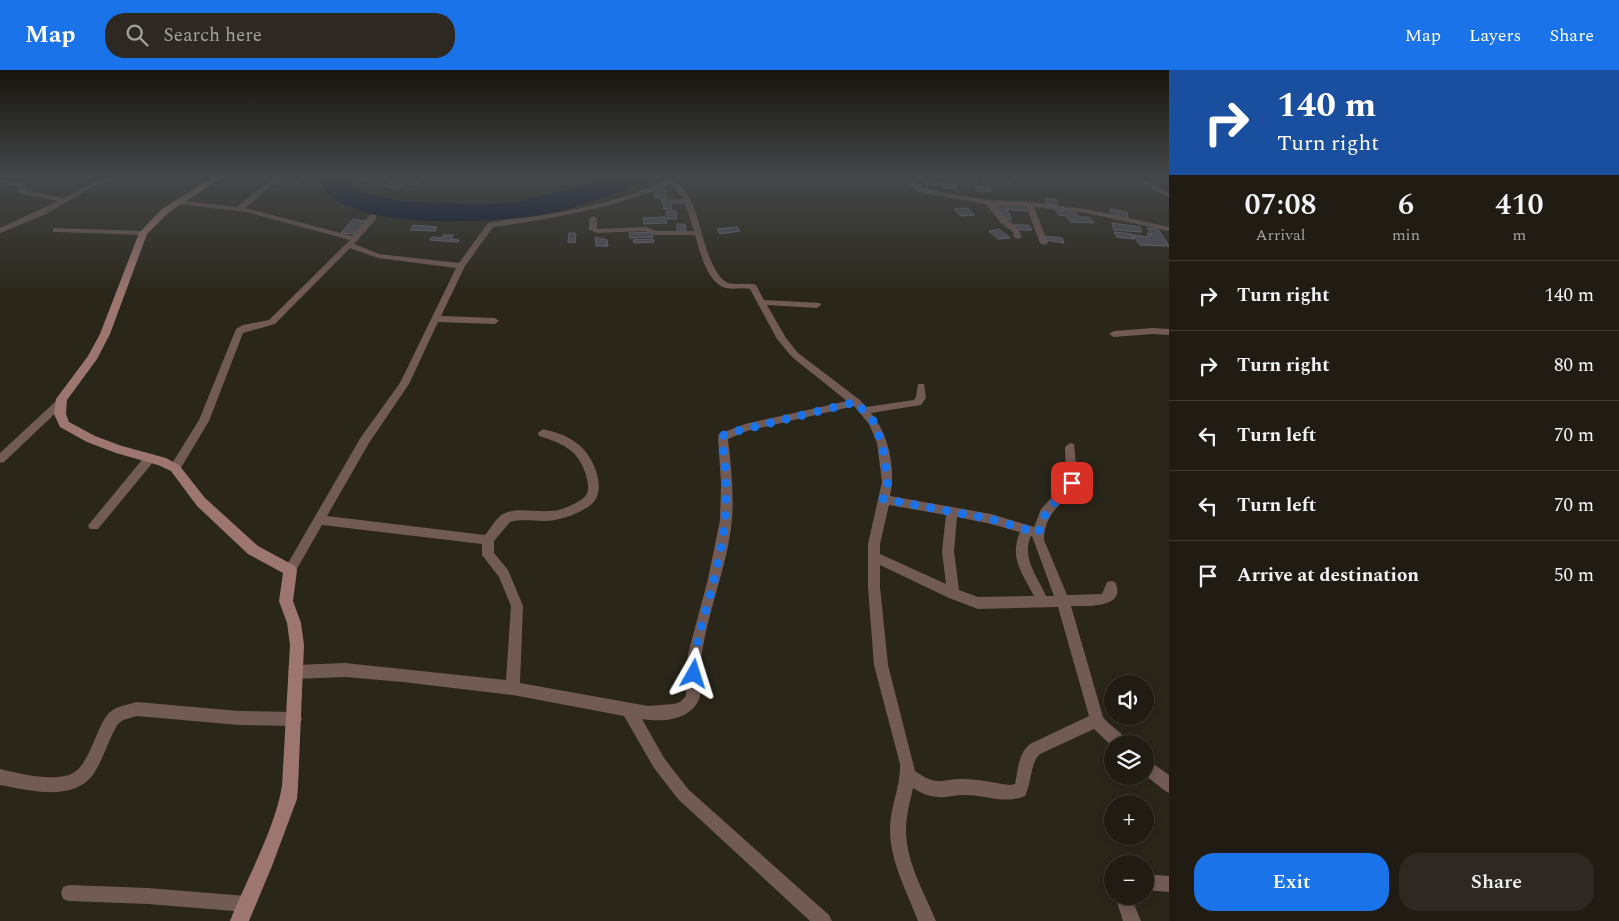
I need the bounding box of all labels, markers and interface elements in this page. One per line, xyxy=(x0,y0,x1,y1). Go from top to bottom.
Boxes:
search box xyxy=(105,13,455,58)
text: Map xyxy=(25,17,75,53)
icon: search xyxy=(123,21,151,49)
text: Search here xyxy=(163,21,262,50)
text: Map xyxy=(1405,22,1441,49)
text: Layers xyxy=(1469,22,1521,49)
text: Share xyxy=(1549,22,1594,49)
text: 140 m xyxy=(1277,79,1376,132)
icon: right xyxy=(1194,90,1259,155)
text: Turn right xyxy=(1277,127,1379,160)
text: 07:08 xyxy=(1244,182,1317,228)
text: 6 xyxy=(1398,182,1414,228)
text: 410 xyxy=(1495,182,1544,228)
text: Arrival xyxy=(1256,223,1305,247)
text: min xyxy=(1392,223,1420,247)
text: m xyxy=(1513,223,1526,247)
text: Turn right xyxy=(1237,281,1330,310)
text: 140 m xyxy=(1544,281,1594,310)
icon: right xyxy=(1194,282,1222,310)
text: Turn right xyxy=(1237,351,1330,380)
text: 80 m xyxy=(1554,351,1594,380)
icon: right xyxy=(1194,352,1222,380)
text: Turn left xyxy=(1237,421,1316,450)
text: 70 m xyxy=(1554,421,1594,450)
icon: left xyxy=(1194,422,1222,450)
pin xyxy=(1051,462,1093,504)
icon: arrive xyxy=(1058,469,1086,497)
text: Turn left xyxy=(1237,491,1316,520)
text: 70 m xyxy=(1554,491,1594,520)
icon: left xyxy=(1194,492,1222,520)
text: Arrive at destination xyxy=(1237,561,1419,590)
text: 50 m xyxy=(1554,561,1594,590)
icon: arrive xyxy=(1194,562,1222,590)
position arrow xyxy=(667,647,719,699)
map controls xyxy=(1104,675,1154,905)
button: sound xyxy=(1104,675,1154,725)
button: layers xyxy=(1104,735,1154,785)
button: + xyxy=(1104,795,1154,845)
button: Exit xyxy=(1194,853,1389,911)
button: Share xyxy=(1399,853,1594,911)
button: − xyxy=(1104,855,1154,905)

